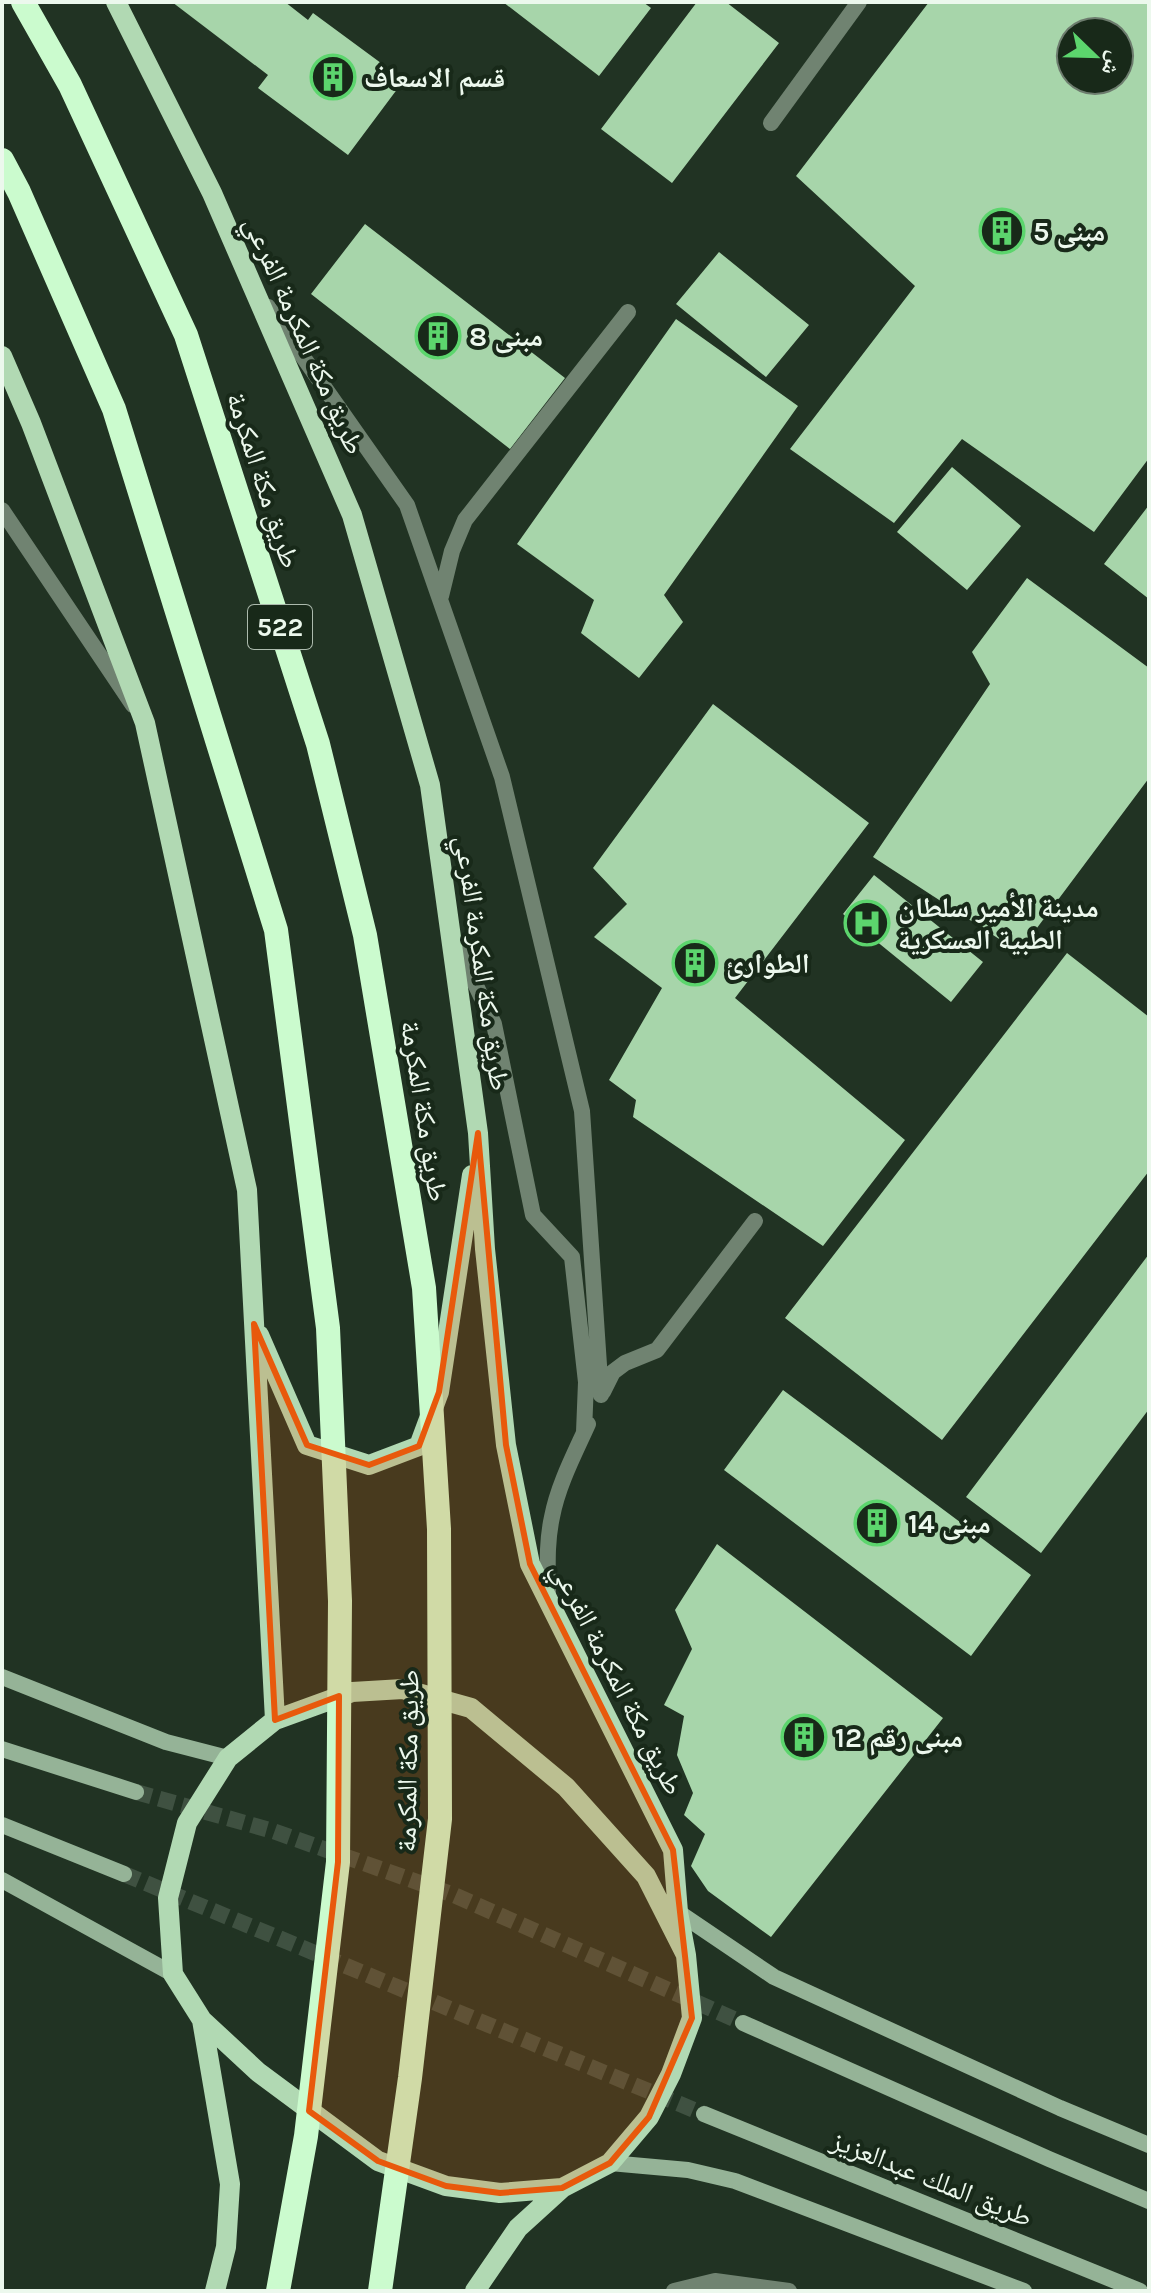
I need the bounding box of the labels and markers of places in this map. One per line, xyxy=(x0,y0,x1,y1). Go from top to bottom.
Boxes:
building icon: قسم الاسعاف xyxy=(309,53,357,101)
place label: قسم الاسعاف xyxy=(364,61,505,96)
building icon: مبنى 5 xyxy=(978,207,1026,255)
place label: مبنى 5 xyxy=(1033,215,1105,249)
building icon: مبنى 8 xyxy=(414,312,462,360)
place label: مبنى 8 xyxy=(469,320,543,354)
place label: مدينة الأمير سلطان الطبية العسكرية xyxy=(898,891,1099,956)
hospital icon: مدينة الأمير سلطان الطبية العسكرية xyxy=(843,899,891,947)
building icon: الطوارئ xyxy=(671,939,719,987)
place label: الطوارئ xyxy=(726,947,810,980)
building icon: مبنى 14 xyxy=(853,1499,901,1547)
place label: مبنى 14 xyxy=(908,1507,991,1541)
building icon: مبنى رقم 12 xyxy=(780,1713,828,1761)
place label: مبنى رقم 12 xyxy=(835,1721,963,1756)

